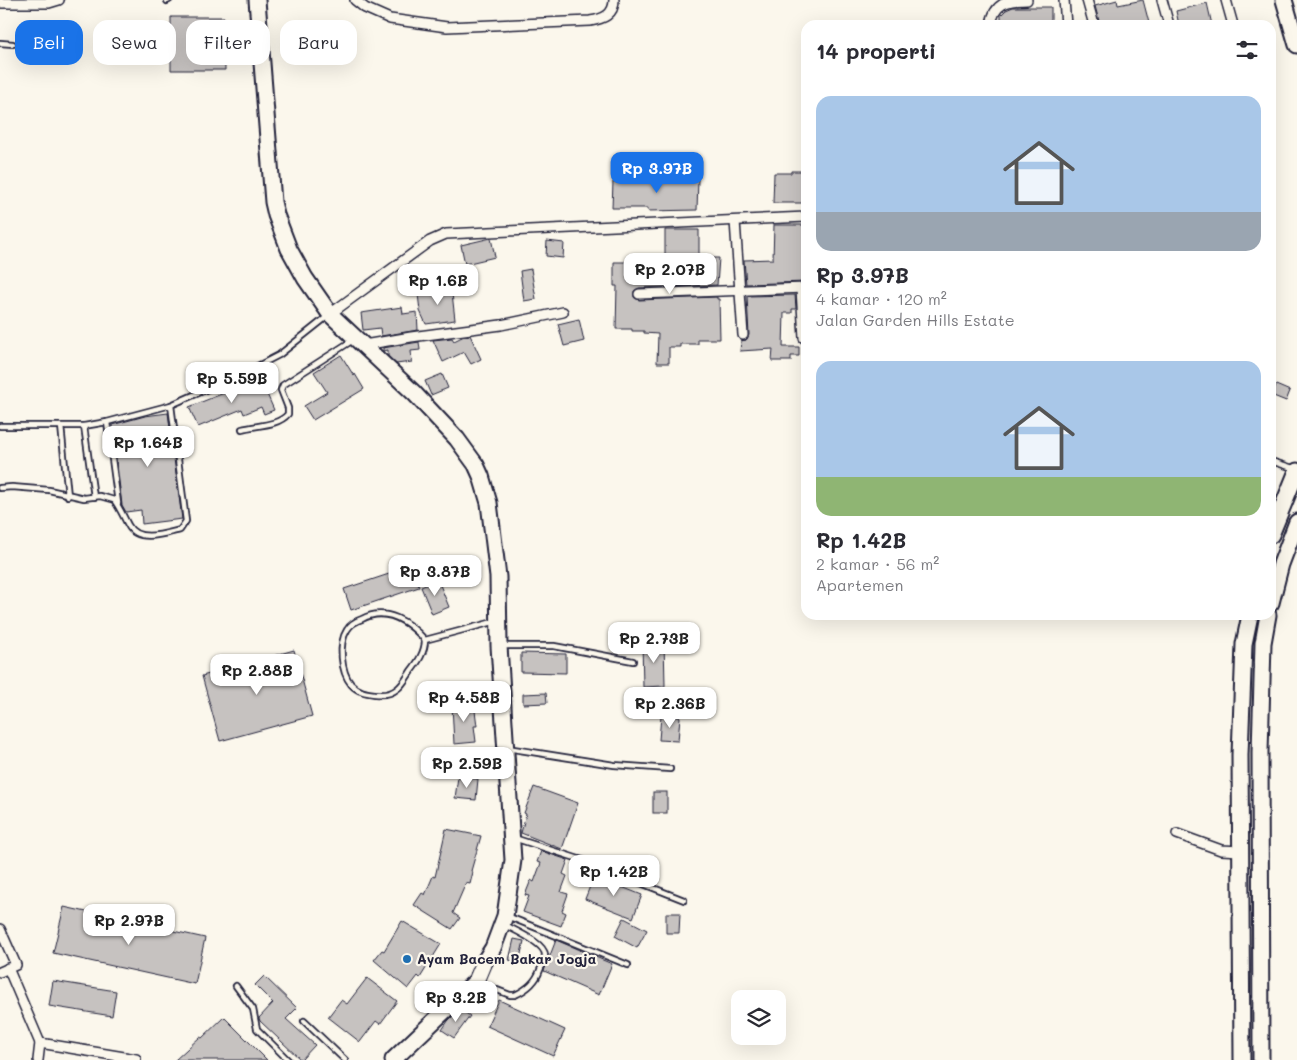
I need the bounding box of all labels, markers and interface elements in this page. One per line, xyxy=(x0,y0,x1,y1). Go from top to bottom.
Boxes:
chip: Beli xyxy=(15,20,83,65)
chip: Sewa xyxy=(93,20,176,65)
chip: Filter xyxy=(186,20,270,65)
chip: Baru xyxy=(280,20,357,65)
icon: filters xyxy=(1233,36,1261,64)
text: 14 properti xyxy=(816,37,936,64)
icon: home xyxy=(994,128,1084,218)
pin: Rp 3.97B xyxy=(605,152,709,194)
text: Rp 3.97B xyxy=(622,157,692,178)
pin: Rp 2.07B xyxy=(618,252,722,295)
text: Rp 2.07B xyxy=(635,258,705,279)
text: Rp 3.97B xyxy=(816,261,909,288)
pin: Rp 1.6B xyxy=(392,264,484,306)
text: Rp 1.6B xyxy=(408,269,468,290)
text: 4 kamar · 120 m² xyxy=(816,288,947,309)
text: Jalan Garden Hills Estate xyxy=(816,309,1015,330)
pin: Rp 5.59B xyxy=(180,362,284,404)
text: Rp 5.59B xyxy=(197,367,267,388)
icon: home xyxy=(994,393,1084,483)
pin: Rp 1.64B xyxy=(96,426,200,468)
text: Rp 1.64B xyxy=(113,431,183,452)
text: Rp 1.42B xyxy=(816,526,906,553)
text: 2 kamar · 56 m² xyxy=(816,553,939,574)
pin: Rp 3.87B xyxy=(383,554,487,597)
text: Rp 3.87B xyxy=(399,560,471,581)
text: Apartemen xyxy=(816,574,903,595)
pin: Rp 2.73B xyxy=(602,622,706,664)
text: Rp 2.73B xyxy=(619,627,689,648)
pin: Rp 2.88B xyxy=(205,654,309,696)
text: Rp 2.88B xyxy=(221,659,293,680)
pin: Rp 4.58B xyxy=(412,680,516,723)
text: Rp 4.58B xyxy=(428,686,500,707)
pin: Rp 2.36B xyxy=(618,686,722,729)
text: Rp 2.36B xyxy=(635,692,705,713)
pin: Rp 2.59B xyxy=(415,746,519,789)
text: Rp 2.59B xyxy=(432,752,502,773)
pin: Rp 1.42B xyxy=(562,854,666,897)
text: Rp 1.42B xyxy=(580,860,648,881)
pin: Rp 2.97B xyxy=(77,904,181,946)
text: Rp 2.97B xyxy=(94,909,164,930)
place label: Ayam Bacem Bakar Jogja xyxy=(417,949,597,968)
marker: Ayam Bacem Bakar Jogja xyxy=(401,953,413,965)
pin: Rp 3.2B xyxy=(410,980,502,1023)
text: Rp 3.2B xyxy=(425,986,487,1007)
map controls xyxy=(731,990,786,1045)
button: layers xyxy=(731,990,786,1045)

